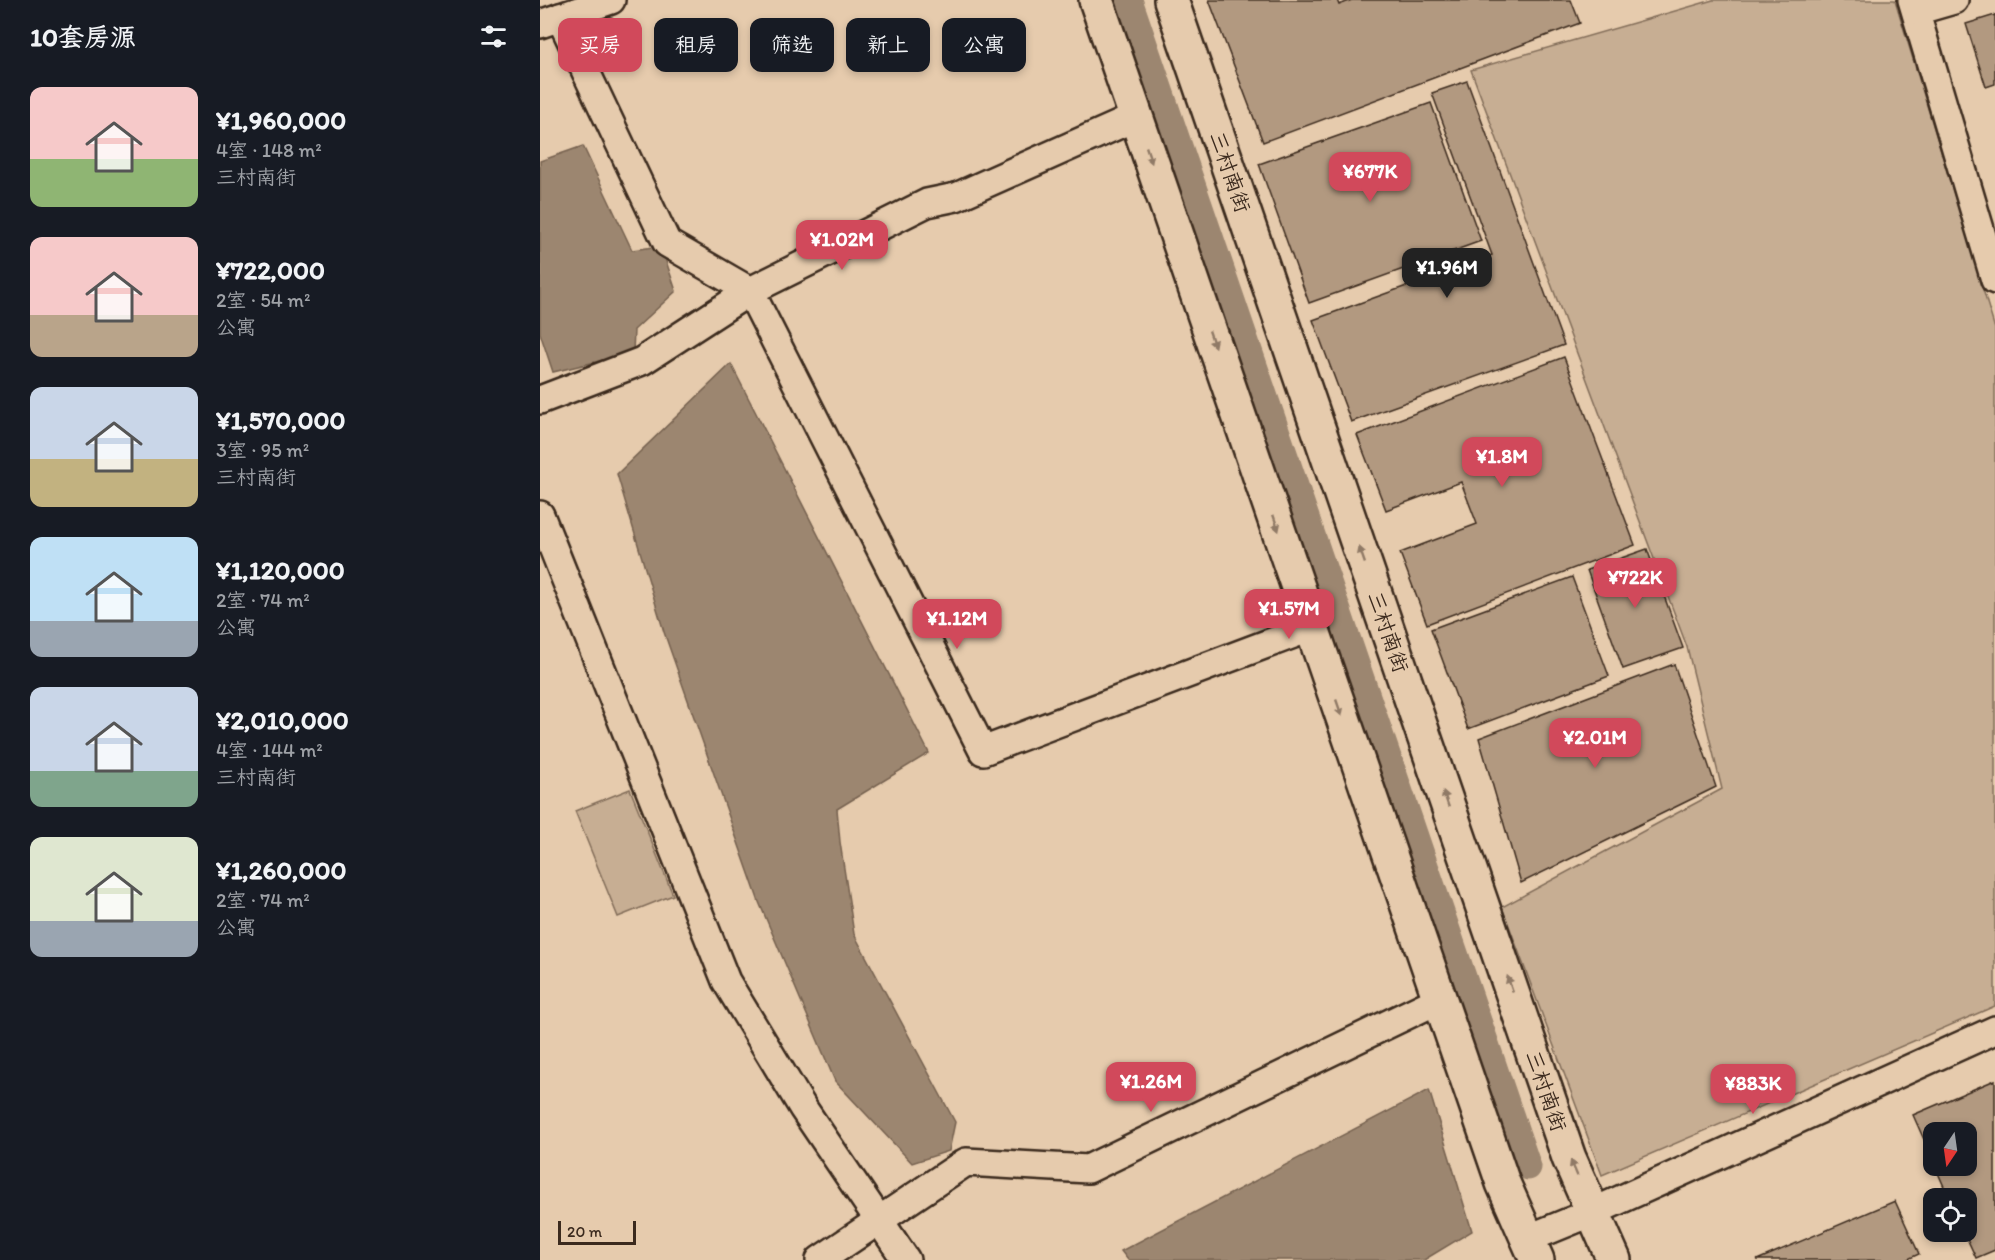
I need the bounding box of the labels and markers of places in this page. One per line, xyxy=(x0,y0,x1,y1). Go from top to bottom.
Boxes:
pin: ¥677K xyxy=(1328,152,1412,203)
pin: ¥1.02M xyxy=(793,220,891,271)
pin: ¥1.96M xyxy=(1398,248,1496,299)
pin: ¥1.8M xyxy=(1460,437,1544,488)
pin: ¥722K xyxy=(1593,558,1677,609)
pin: ¥1.57M xyxy=(1240,589,1338,640)
pin: ¥1.12M xyxy=(908,599,1006,650)
pin: ¥2.01M xyxy=(1546,718,1644,769)
pin: ¥1.26M xyxy=(1102,1062,1200,1113)
pin: ¥883K xyxy=(1711,1064,1795,1115)

